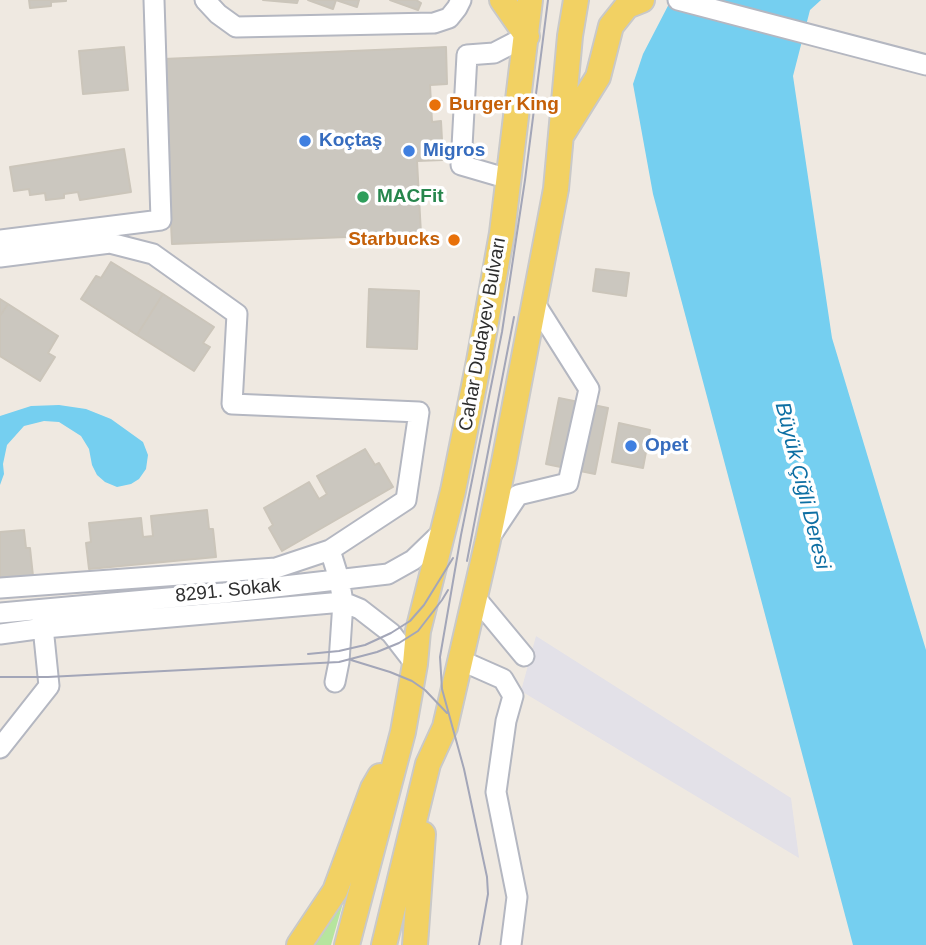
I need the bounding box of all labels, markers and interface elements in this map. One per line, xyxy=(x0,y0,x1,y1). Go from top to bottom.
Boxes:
place label: Burger King xyxy=(449,94,559,116)
marker: Burger King xyxy=(427,97,443,113)
place label: Koçtaş xyxy=(319,130,382,152)
marker: Koçtaş xyxy=(297,133,313,149)
place label: Migros xyxy=(423,140,485,162)
marker: Migros xyxy=(401,143,417,159)
place label: MACFit xyxy=(377,186,443,208)
marker: MACFit xyxy=(355,189,371,205)
place label: Starbucks xyxy=(348,229,440,251)
marker: Starbucks xyxy=(446,232,462,248)
street label: Cahar Dudayev Bulvarı xyxy=(455,235,511,433)
water label: Büyük Çiğli Deresi xyxy=(769,400,835,572)
place label: Opet xyxy=(645,435,688,457)
marker: Opet xyxy=(623,438,639,454)
street label: 8291. Sokak xyxy=(174,574,282,608)

